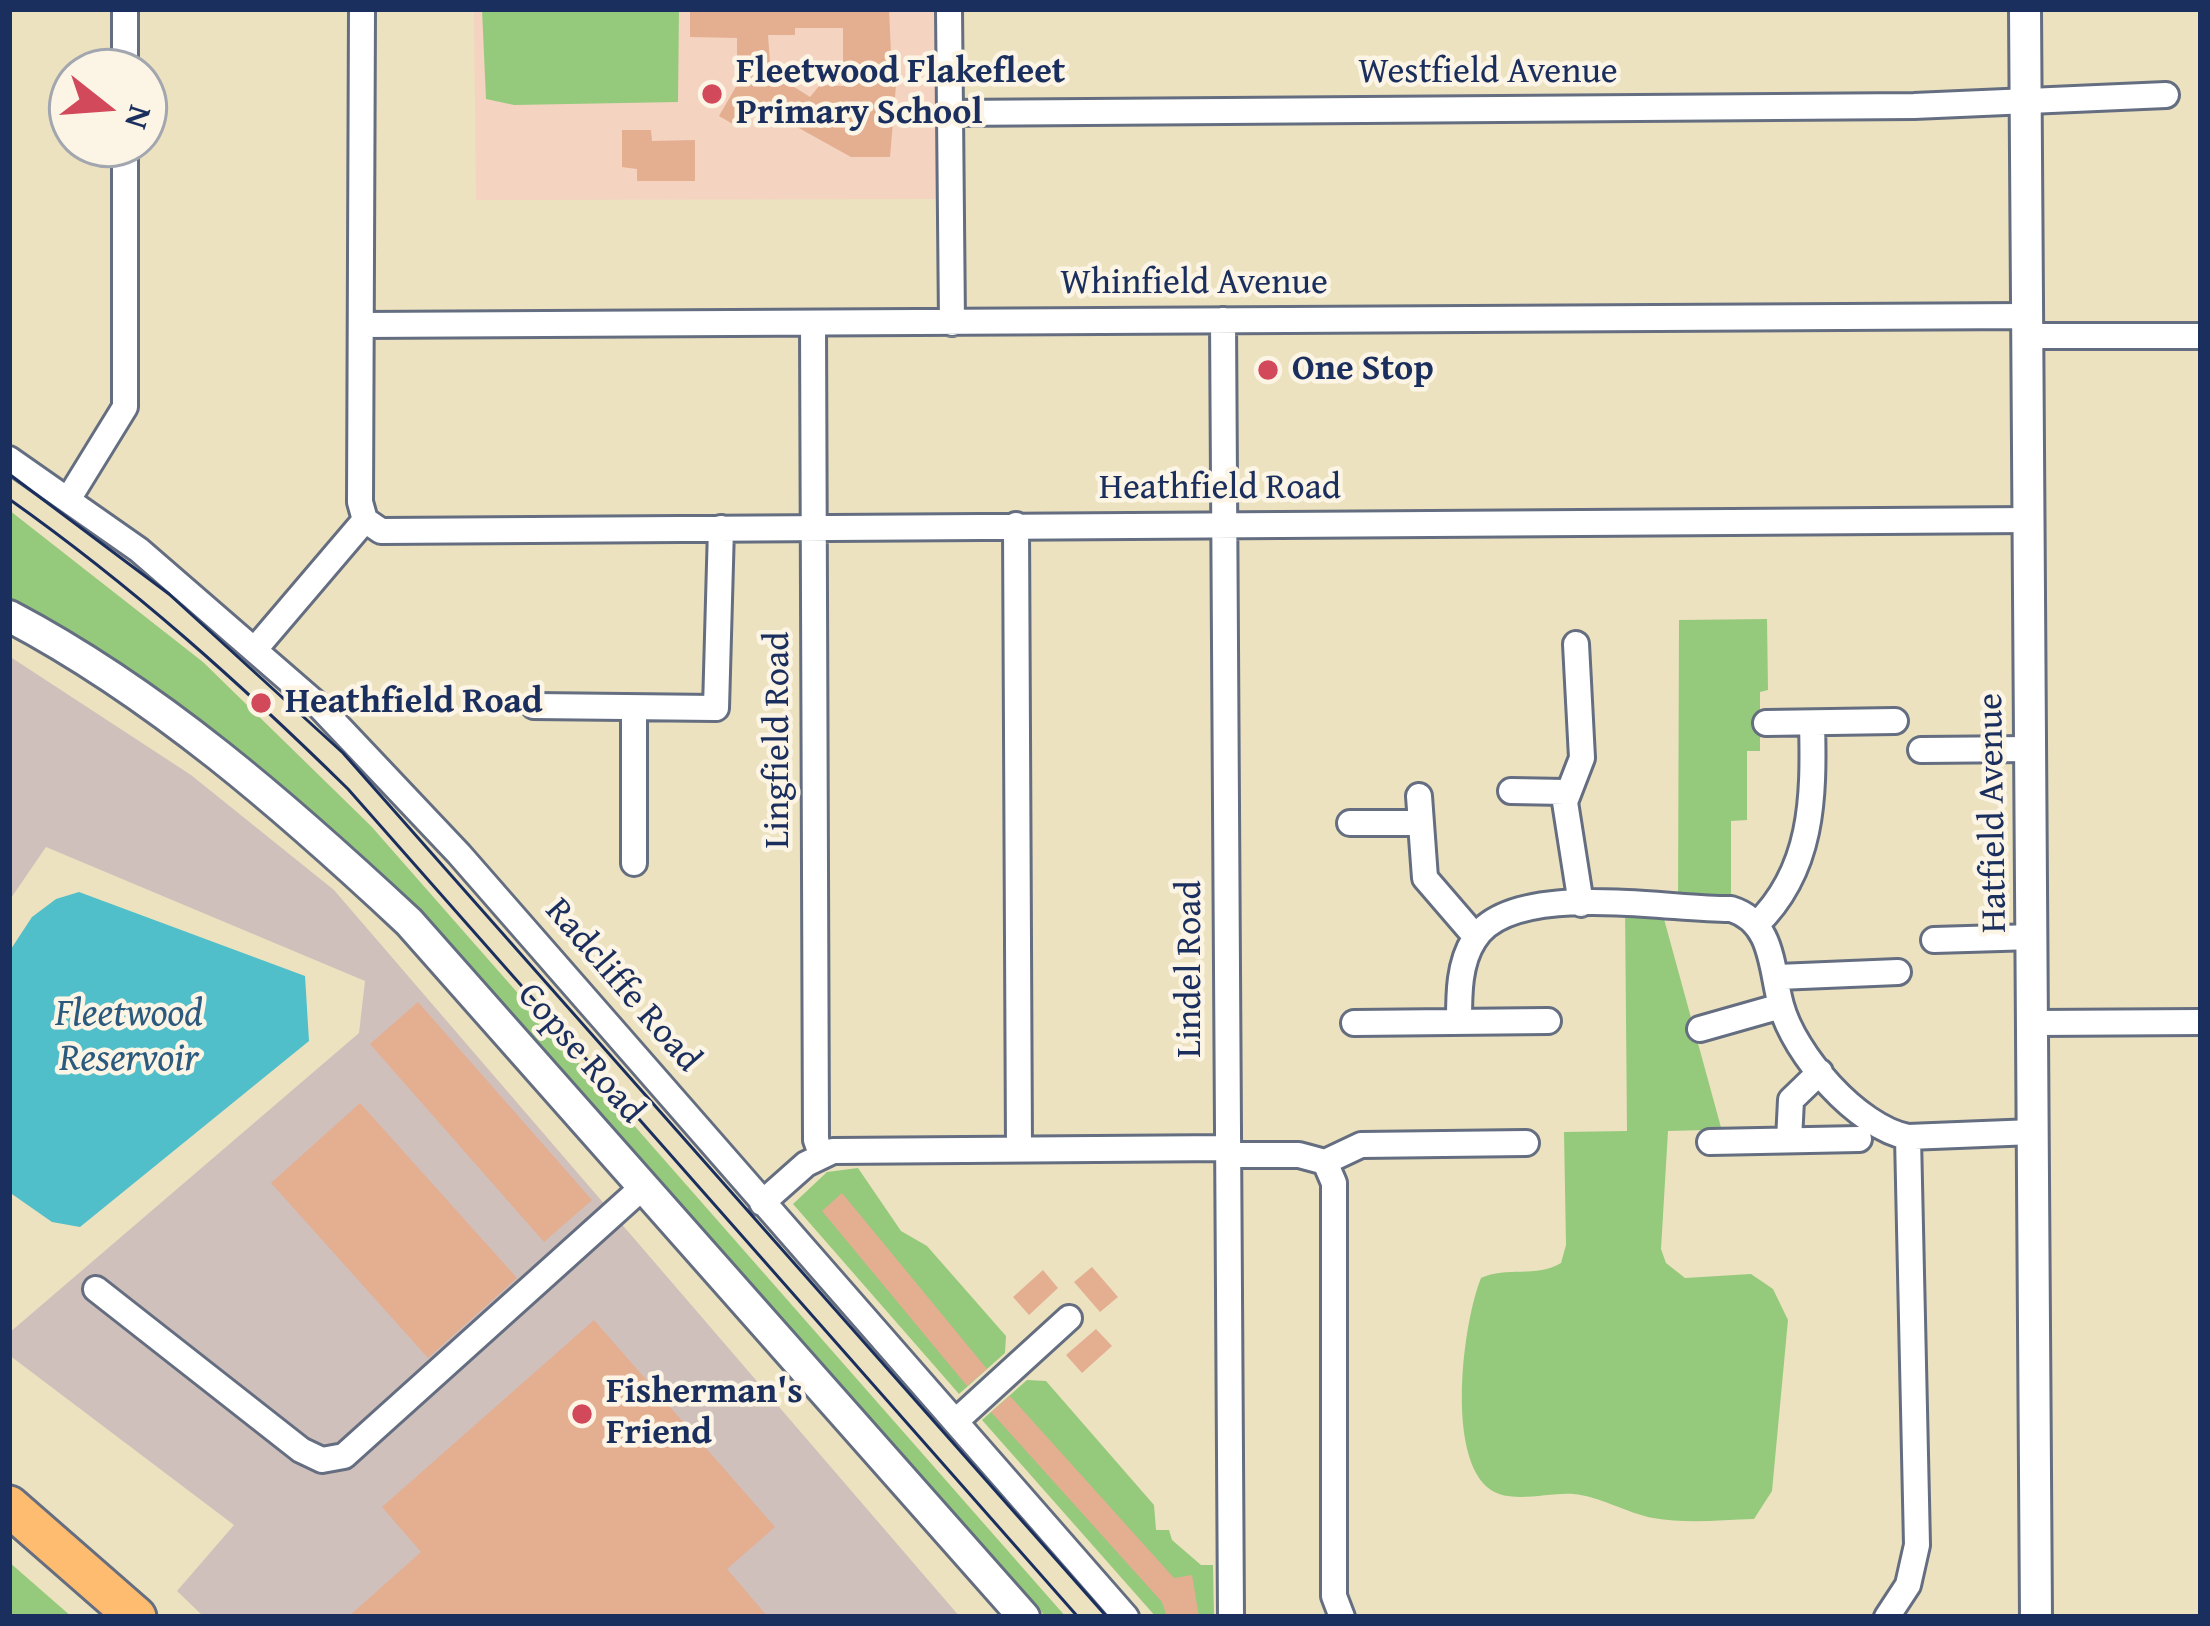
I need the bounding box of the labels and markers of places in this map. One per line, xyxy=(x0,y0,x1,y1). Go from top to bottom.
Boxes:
place label: Fleetwood Flakefleet Primary School xyxy=(736,51,1065,136)
marker: Fleetwood Flakefleet Primary School xyxy=(699,81,725,107)
place label: One Stop xyxy=(1292,348,1434,392)
marker: One Stop xyxy=(1255,357,1281,383)
place label: Heathfield Road xyxy=(285,681,543,725)
marker: Heathfield Road xyxy=(248,690,274,716)
place label: Fisherman's Friend xyxy=(606,1371,803,1456)
marker: Fisherman's Friend xyxy=(569,1401,595,1427)

